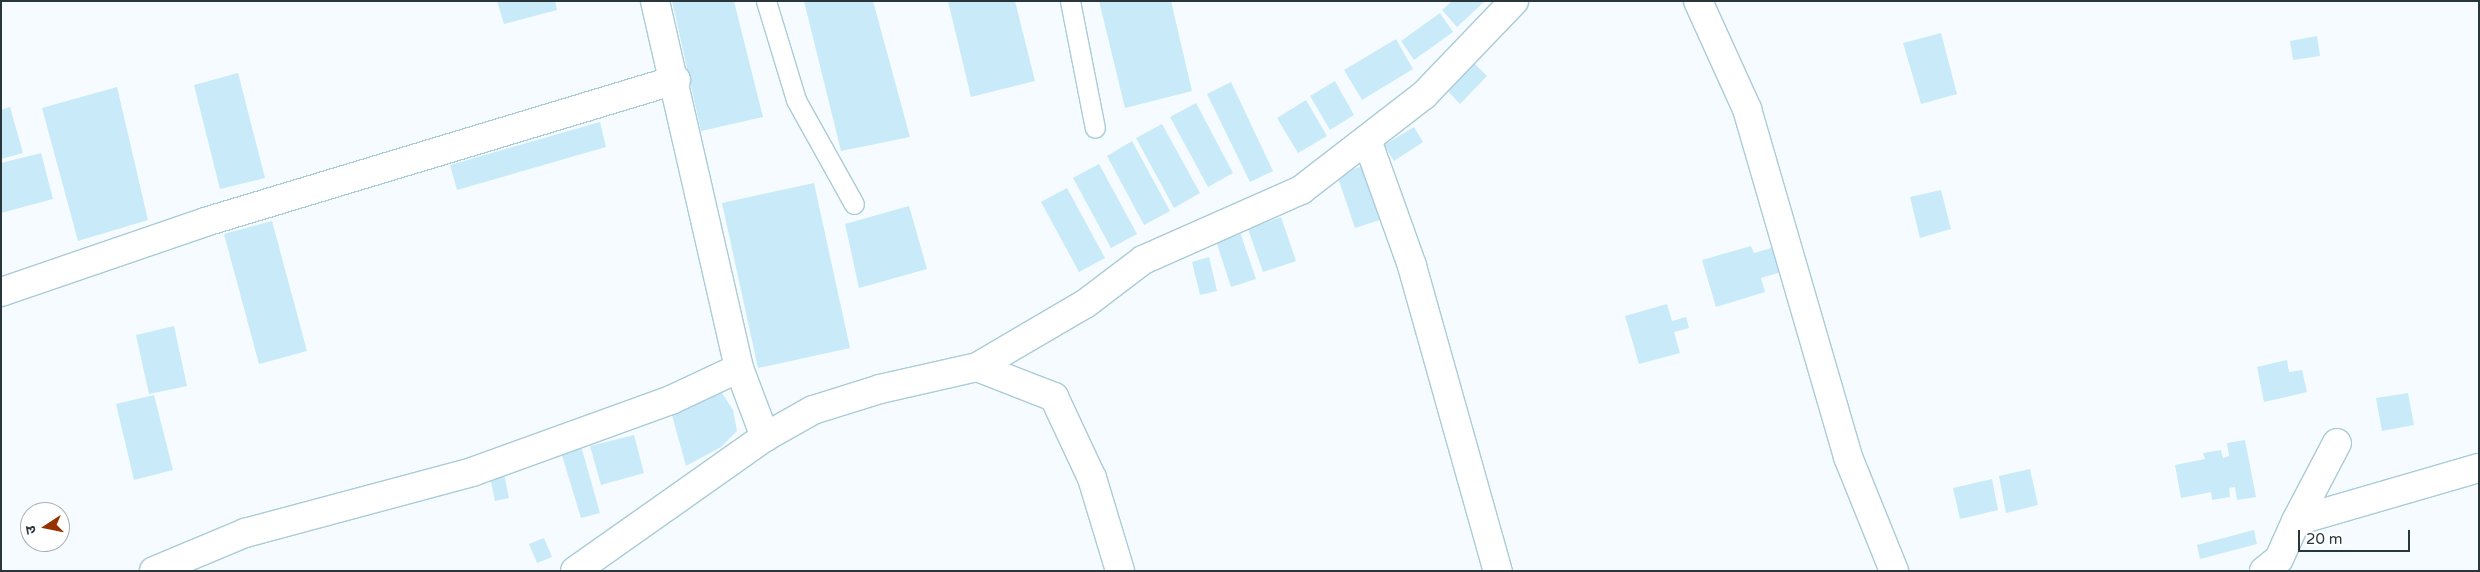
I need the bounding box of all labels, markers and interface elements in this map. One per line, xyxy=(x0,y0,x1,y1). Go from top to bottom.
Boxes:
north arrow xyxy=(20,502,70,552)
scale bar xyxy=(2300,520,2412,552)
text: उ xyxy=(22,524,40,535)
text: 20 m xyxy=(2306,530,2343,548)

